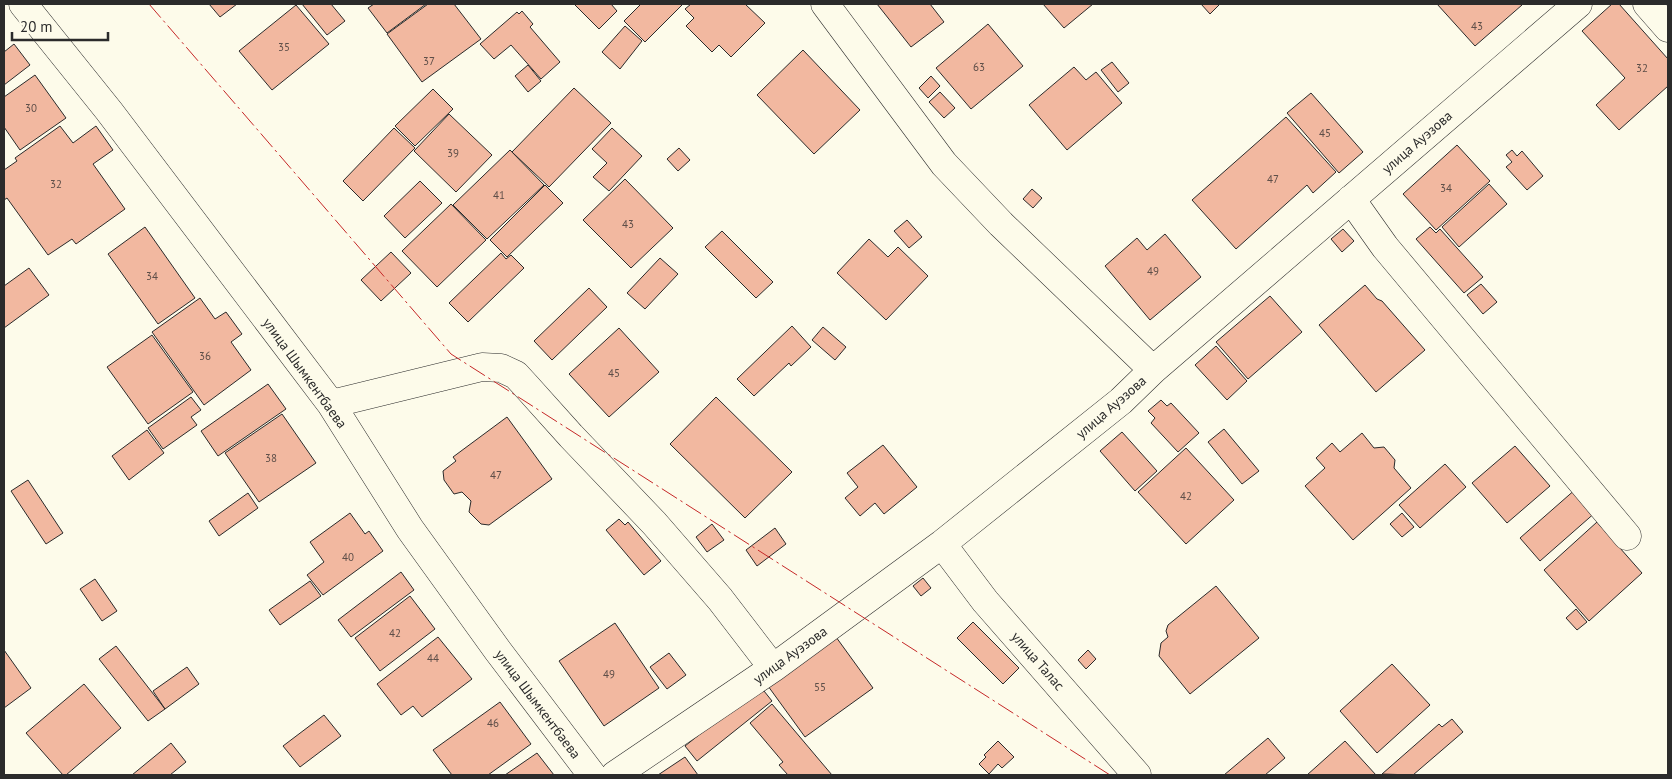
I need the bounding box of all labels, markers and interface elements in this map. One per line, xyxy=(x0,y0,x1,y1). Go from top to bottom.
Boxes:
scale bar xyxy=(12,10,109,42)
text: 20 m xyxy=(20,17,53,36)
house number: 43 xyxy=(1471,19,1483,33)
house number: 35 xyxy=(278,40,290,54)
house number: 37 xyxy=(423,54,435,68)
house number: 63 xyxy=(973,60,985,74)
house number: 32 xyxy=(1636,61,1648,75)
house number: 30 xyxy=(25,101,37,115)
street label: улица Ауэзова xyxy=(1378,107,1456,177)
house number: 45 xyxy=(1319,126,1331,140)
house number: 39 xyxy=(447,146,459,160)
house number: 47 xyxy=(1267,172,1279,186)
house number: 32 xyxy=(50,177,62,191)
house number: 34 xyxy=(1440,181,1452,195)
house number: 41 xyxy=(493,188,505,202)
house number: 43 xyxy=(622,217,634,231)
house number: 49 xyxy=(1147,264,1159,278)
house number: 34 xyxy=(146,269,158,283)
street label: улица Шымкентбаева xyxy=(259,314,351,432)
house number: 36 xyxy=(199,349,211,363)
house number: 45 xyxy=(608,366,620,380)
street label: улица Ауэзова xyxy=(1072,372,1150,442)
house number: 38 xyxy=(265,451,277,465)
house number: 47 xyxy=(490,468,502,482)
house number: 42 xyxy=(1180,489,1192,503)
house number: 40 xyxy=(342,550,354,564)
street label: улица Ауэзова xyxy=(749,622,831,688)
house number: 42 xyxy=(389,626,401,640)
street label: улица Талас xyxy=(1007,628,1069,694)
street label: улица Шымкентбаева xyxy=(491,646,585,762)
house number: 44 xyxy=(427,651,439,665)
house number: 49 xyxy=(603,667,615,681)
house number: 55 xyxy=(814,680,826,694)
house number: 46 xyxy=(487,716,499,730)

